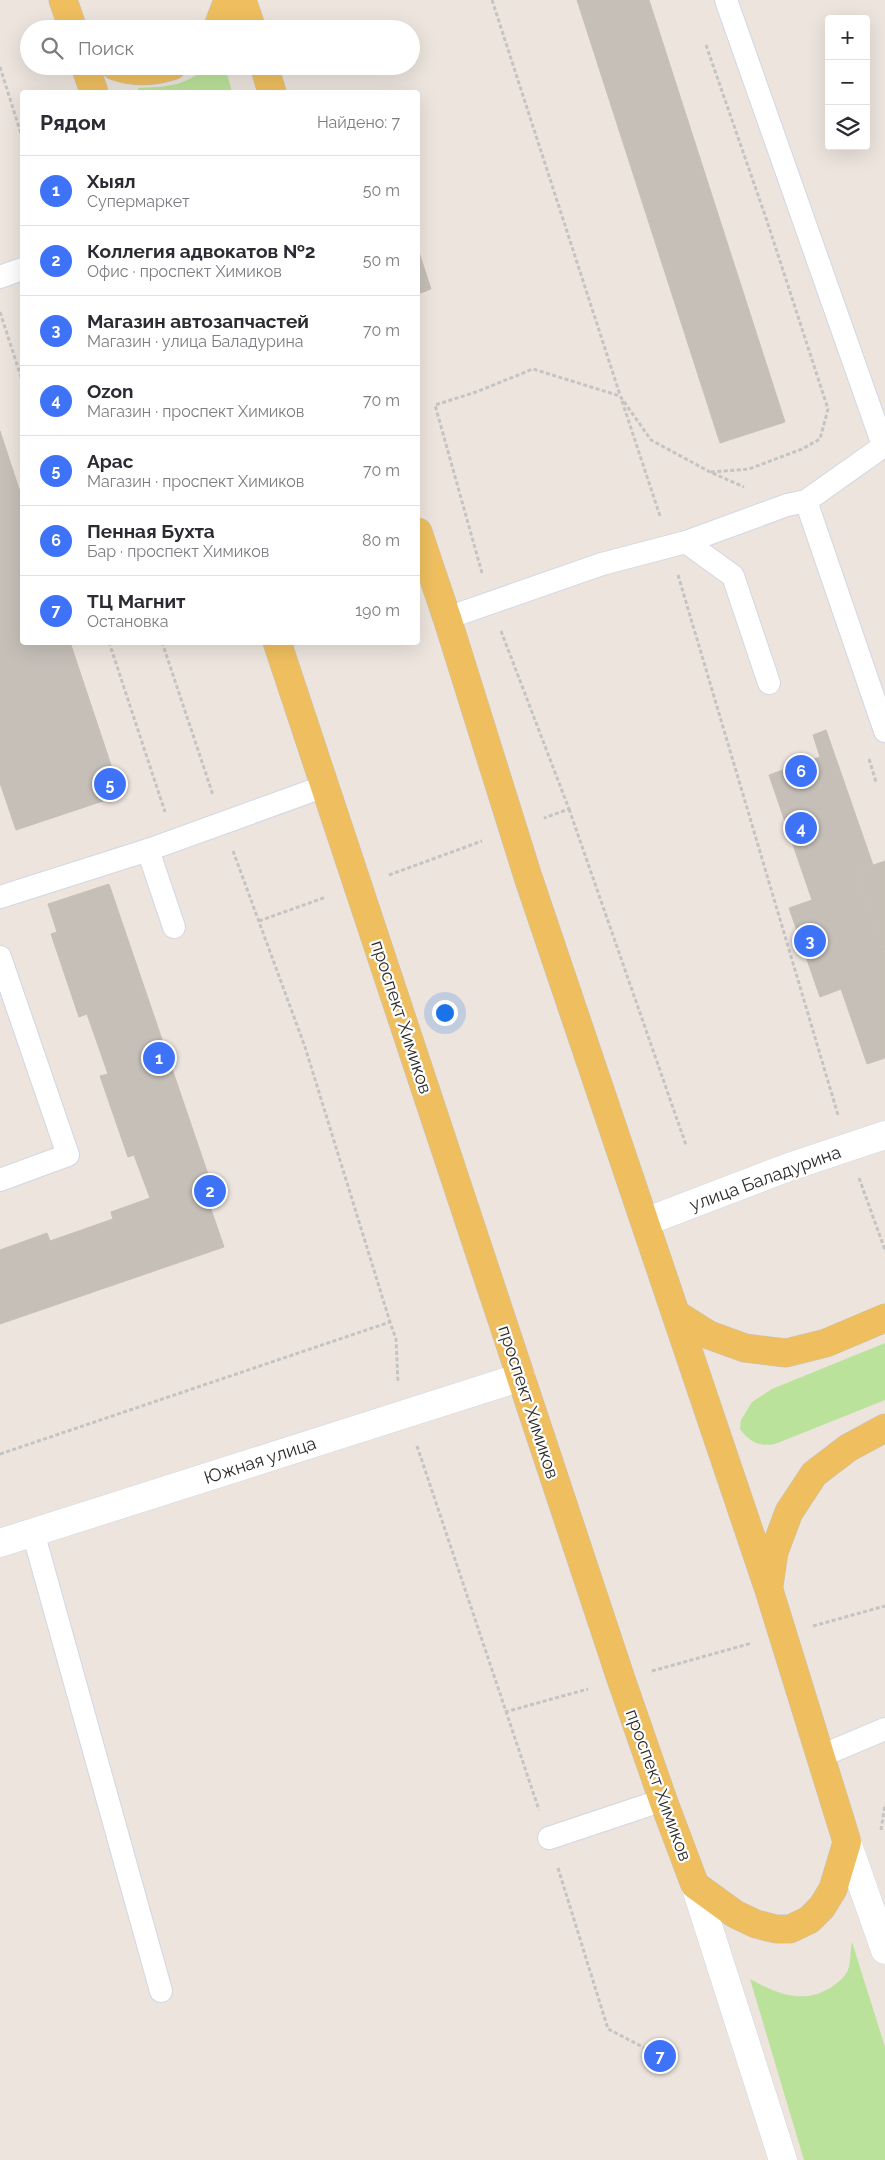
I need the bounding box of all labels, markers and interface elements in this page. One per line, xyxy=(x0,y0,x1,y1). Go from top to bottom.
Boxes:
map controls xyxy=(825,15,870,150)
button: + xyxy=(825,15,870,60)
search box xyxy=(20,20,420,75)
icon: search xyxy=(38,34,66,62)
text: Поиск xyxy=(78,37,134,59)
button: − xyxy=(825,60,870,105)
button: layers xyxy=(825,105,870,150)
text: Рядом xyxy=(40,110,106,135)
text: Найдено: 7 xyxy=(317,113,400,132)
text: Хыял xyxy=(87,170,136,192)
text: 1 xyxy=(52,181,60,200)
text: 50 m xyxy=(363,181,400,200)
text: Супермаркет xyxy=(87,192,190,211)
text: Коллегия адвокатов №2 xyxy=(87,240,316,262)
text: 2 xyxy=(51,251,61,270)
text: 50 m xyxy=(363,251,400,270)
text: Офис · проспект Химиков xyxy=(87,262,282,281)
text: Магазин автозапчастей xyxy=(87,310,309,332)
text: 3 xyxy=(52,321,60,340)
text: 70 m xyxy=(363,321,400,340)
text: Магазин · улица Баладурина xyxy=(87,332,304,351)
text: Ozon xyxy=(87,380,134,402)
text: 4 xyxy=(51,391,61,410)
text: 70 m xyxy=(363,391,400,410)
text: Магазин · проспект Химиков xyxy=(87,402,304,421)
text: Арас xyxy=(87,450,133,472)
text: 5 xyxy=(52,461,60,480)
text: 70 m xyxy=(363,461,400,480)
text: Магазин · проспект Химиков xyxy=(87,472,304,491)
text: Пенная Бухта xyxy=(87,520,215,542)
text: 6 xyxy=(51,531,61,550)
text: 80 m xyxy=(362,531,400,550)
text: Бар · проспект Химиков xyxy=(87,542,269,561)
text: ТЦ Магнит xyxy=(87,590,186,612)
text: 7 xyxy=(52,601,60,620)
text: 190 m xyxy=(355,601,400,620)
text: Остановка xyxy=(87,612,169,631)
pin: 6 xyxy=(785,752,817,790)
pin: 5 xyxy=(94,765,126,803)
pin: 4 xyxy=(785,809,817,847)
pin: 3 xyxy=(794,922,826,960)
street label: проспект Химиков xyxy=(367,938,437,1096)
your location xyxy=(432,1000,458,1026)
pin: 1 xyxy=(143,1039,175,1077)
street label: улица Баладурина xyxy=(687,1141,843,1215)
pin: 2 xyxy=(194,1172,226,1210)
street label: проспект Химиков xyxy=(494,1323,564,1481)
street label: Южная улица xyxy=(201,1432,319,1488)
street label: проспект Химиков xyxy=(622,1706,696,1864)
pin: 7 xyxy=(644,2037,676,2075)

